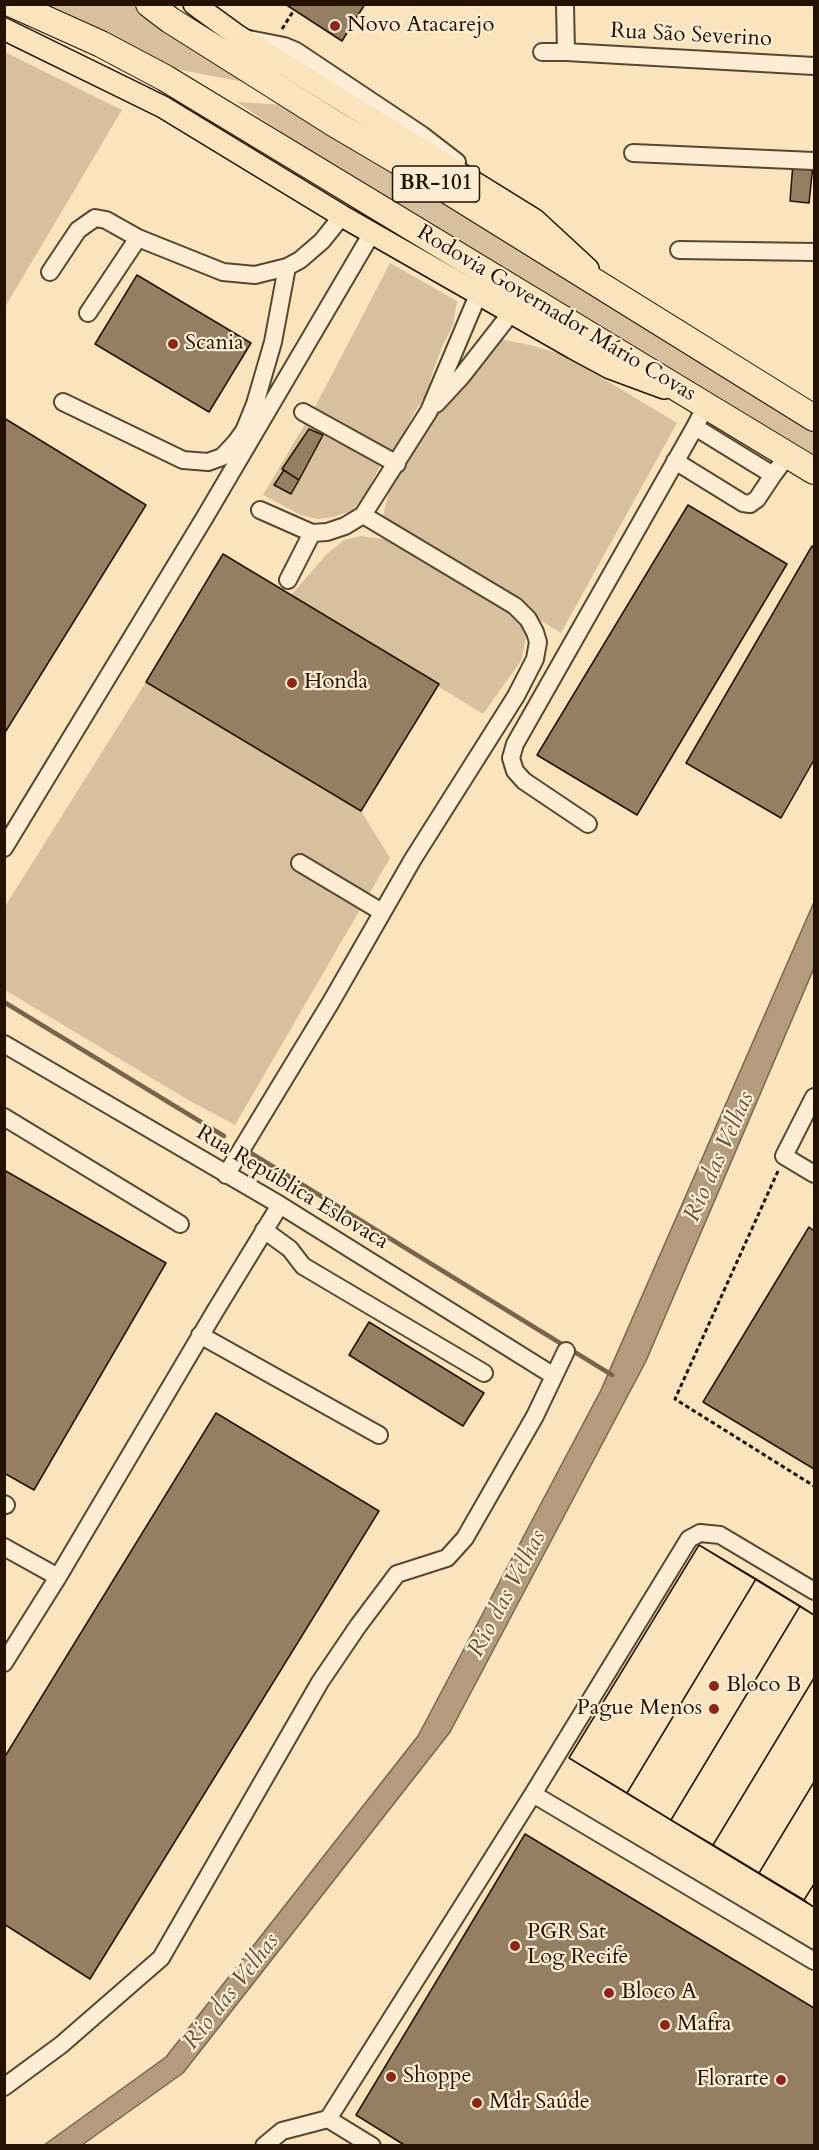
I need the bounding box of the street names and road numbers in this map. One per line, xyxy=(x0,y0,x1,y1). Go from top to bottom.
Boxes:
street label: Rua São Severino xyxy=(609,19,773,53)
road number: BR-101 xyxy=(392,166,480,202)
street label: Rodovia Governador Mário Covas xyxy=(412,220,700,408)
street label: Rua República Eslovaca xyxy=(191,1120,393,1256)

